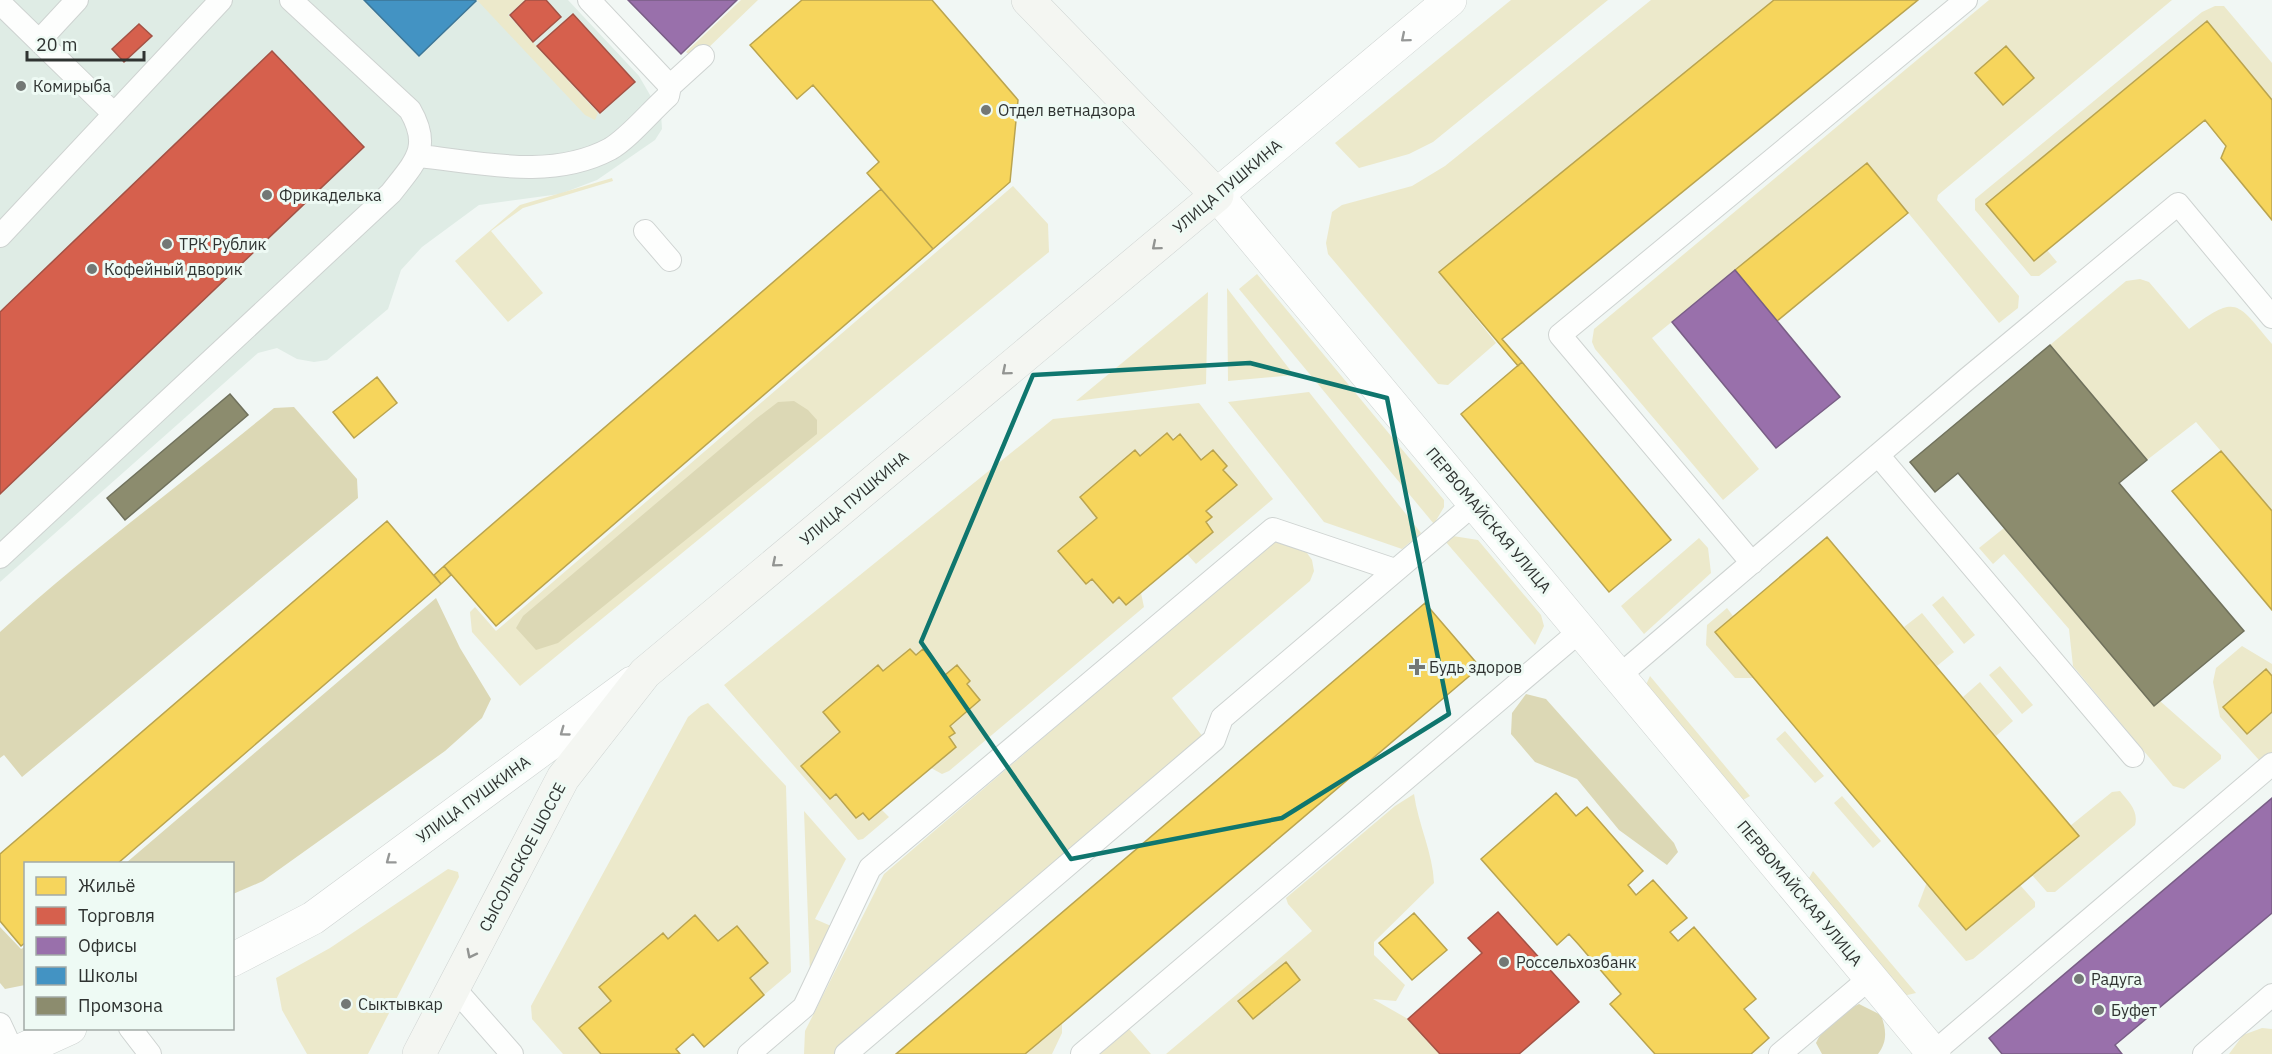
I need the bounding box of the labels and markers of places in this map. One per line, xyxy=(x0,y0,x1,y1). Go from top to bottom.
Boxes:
place label: Комирыба xyxy=(33,76,112,96)
marker: Комирыба xyxy=(14,79,28,93)
place label: Отдел ветнадзора xyxy=(998,100,1136,120)
marker: Отдел ветнадзора xyxy=(979,103,993,117)
place label: Фрикаделька xyxy=(279,185,382,205)
marker: Фрикаделька xyxy=(260,188,274,202)
place label: ТРК Рублик xyxy=(179,234,267,254)
marker: ТРК Рублик xyxy=(160,237,174,251)
place label: Кофейный дворик xyxy=(104,259,243,279)
marker: Кофейный дворик xyxy=(85,262,99,276)
place label: Будь здоров xyxy=(1429,657,1522,677)
marker: Будь здоров xyxy=(1410,660,1424,674)
place label: Россельхозбанк xyxy=(1516,952,1637,972)
marker: Россельхозбанк xyxy=(1497,955,1511,969)
place label: Радуга xyxy=(2091,969,2143,989)
marker: Радуга xyxy=(2072,972,2086,986)
place label: Сыктывкар xyxy=(358,994,443,1014)
marker: Сыктывкар xyxy=(339,997,353,1011)
place label: Буфет xyxy=(2111,1000,2158,1020)
marker: Буфет xyxy=(2092,1003,2106,1017)

